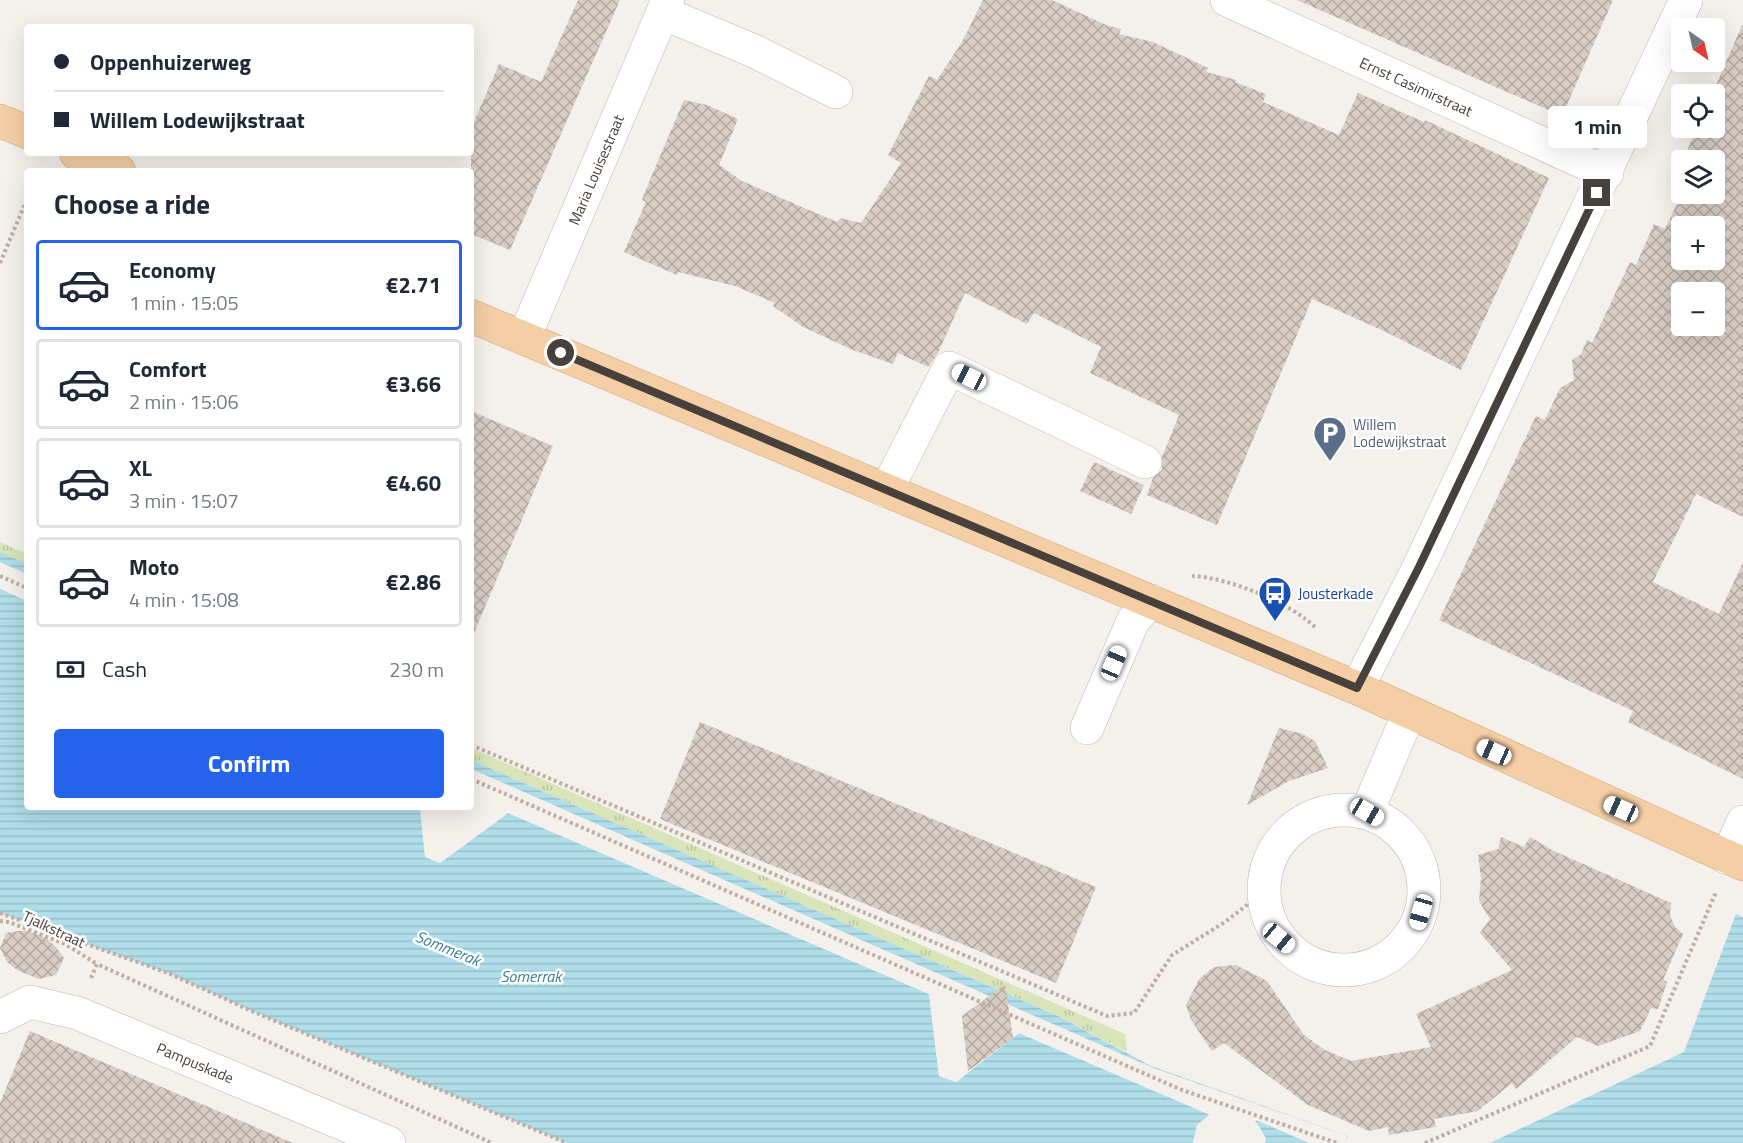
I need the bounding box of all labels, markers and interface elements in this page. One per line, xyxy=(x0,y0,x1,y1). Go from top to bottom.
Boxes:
north arrow xyxy=(1671,18,1725,72)
map controls xyxy=(1671,18,1725,336)
text: Oppenhuizerweg xyxy=(90,45,251,79)
street label: Ernst Casimirstraat xyxy=(1356,50,1477,122)
button: locate xyxy=(1671,84,1725,138)
text: Willem Lodewijkstraat xyxy=(90,103,305,137)
callout: 1 min xyxy=(1548,106,1646,148)
street label: Maria Louisestraat xyxy=(562,110,630,228)
text: 1 min xyxy=(1573,111,1622,142)
button: layers xyxy=(1671,150,1725,204)
route end xyxy=(1583,179,1610,206)
text: Choose a ride xyxy=(54,183,210,224)
button: + xyxy=(1671,216,1725,270)
text: Economy xyxy=(129,253,216,287)
icon: car xyxy=(57,258,111,312)
text: €2.71 xyxy=(386,268,441,302)
button: − xyxy=(1671,282,1725,336)
text: 1 min · 15:05 xyxy=(129,287,239,318)
route start xyxy=(547,339,574,366)
text: Comfort xyxy=(129,352,207,386)
icon: car xyxy=(57,357,111,411)
car xyxy=(949,361,989,393)
text: €3.66 xyxy=(386,367,441,401)
text: 2 min · 15:06 xyxy=(129,386,239,417)
place label: Willem Lodewijkstraat xyxy=(1353,413,1447,453)
parking icon: Willem Lodewijkstraat xyxy=(1312,415,1348,462)
text: XL xyxy=(129,451,152,485)
icon: car xyxy=(57,456,111,510)
text: €4.60 xyxy=(386,466,441,500)
text: 3 min · 15:07 xyxy=(129,485,239,516)
text: Moto xyxy=(129,550,179,584)
icon: car xyxy=(57,555,111,609)
text: €2.86 xyxy=(386,565,441,599)
bus stop icon: Jousterkade xyxy=(1257,575,1293,622)
place label: Jousterkade xyxy=(1298,582,1373,605)
text: 4 min · 15:08 xyxy=(129,584,239,615)
car xyxy=(1099,643,1129,683)
text: Cash xyxy=(102,652,147,686)
icon: cash xyxy=(54,653,87,686)
text: 230 m xyxy=(389,654,444,685)
button: Confirm xyxy=(54,729,444,798)
car xyxy=(1474,736,1514,768)
car xyxy=(1601,793,1641,825)
car xyxy=(1347,795,1387,829)
car xyxy=(1407,892,1435,932)
street label: Tjalkstraat xyxy=(19,904,90,954)
car xyxy=(1259,920,1299,956)
water label: Sommerak xyxy=(412,924,486,973)
water label: Somerrak xyxy=(501,964,563,988)
street label: Pampuskade xyxy=(153,1036,238,1089)

